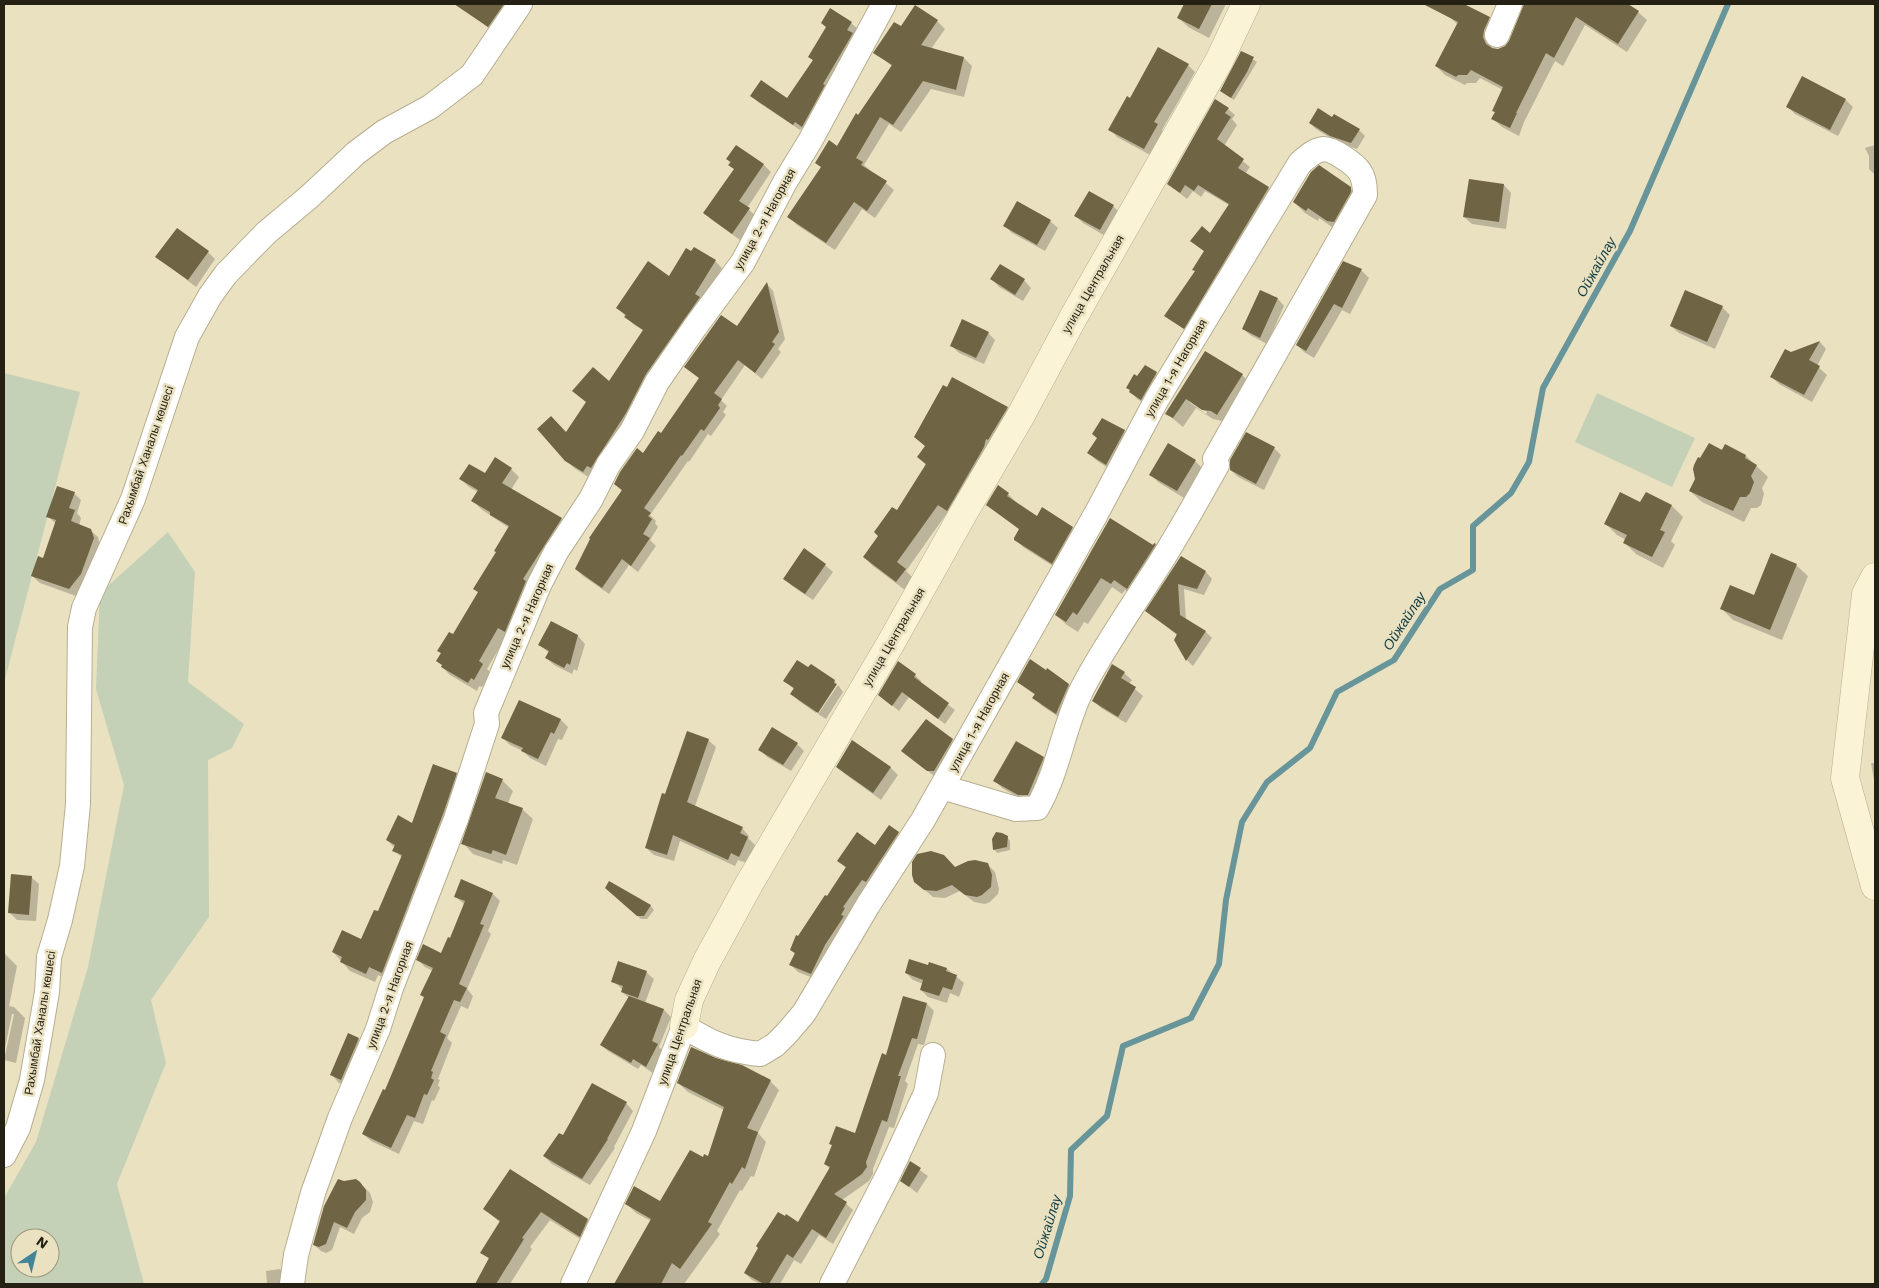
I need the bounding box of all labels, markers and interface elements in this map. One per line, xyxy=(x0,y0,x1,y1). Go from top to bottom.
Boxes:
street label: улица 2-я Нагорная xyxy=(731,166,799,272)
street label: улица Центральная xyxy=(1059,232,1127,336)
water label: Ойжайлау xyxy=(1573,233,1620,300)
street label: улица 1-я Нагорная xyxy=(1142,317,1210,419)
street label: Рахымбай Ханалы көшесі xyxy=(116,384,176,526)
street label: улица 2-я Нагорная xyxy=(498,561,556,671)
street label: улица Центральная xyxy=(860,585,928,689)
water label: Ойжайлау xyxy=(1379,588,1429,653)
street label: улица 1-я Нагорная xyxy=(946,670,1012,774)
street label: улица 2-я Нагорная xyxy=(364,939,416,1051)
street label: Рахымбай Ханалы көшесі xyxy=(22,950,58,1096)
street label: улица Центральная xyxy=(655,977,705,1087)
water label: Ойжайлау xyxy=(1030,1192,1065,1261)
north arrow xyxy=(10,1228,60,1278)
text: N xyxy=(34,1233,51,1252)

